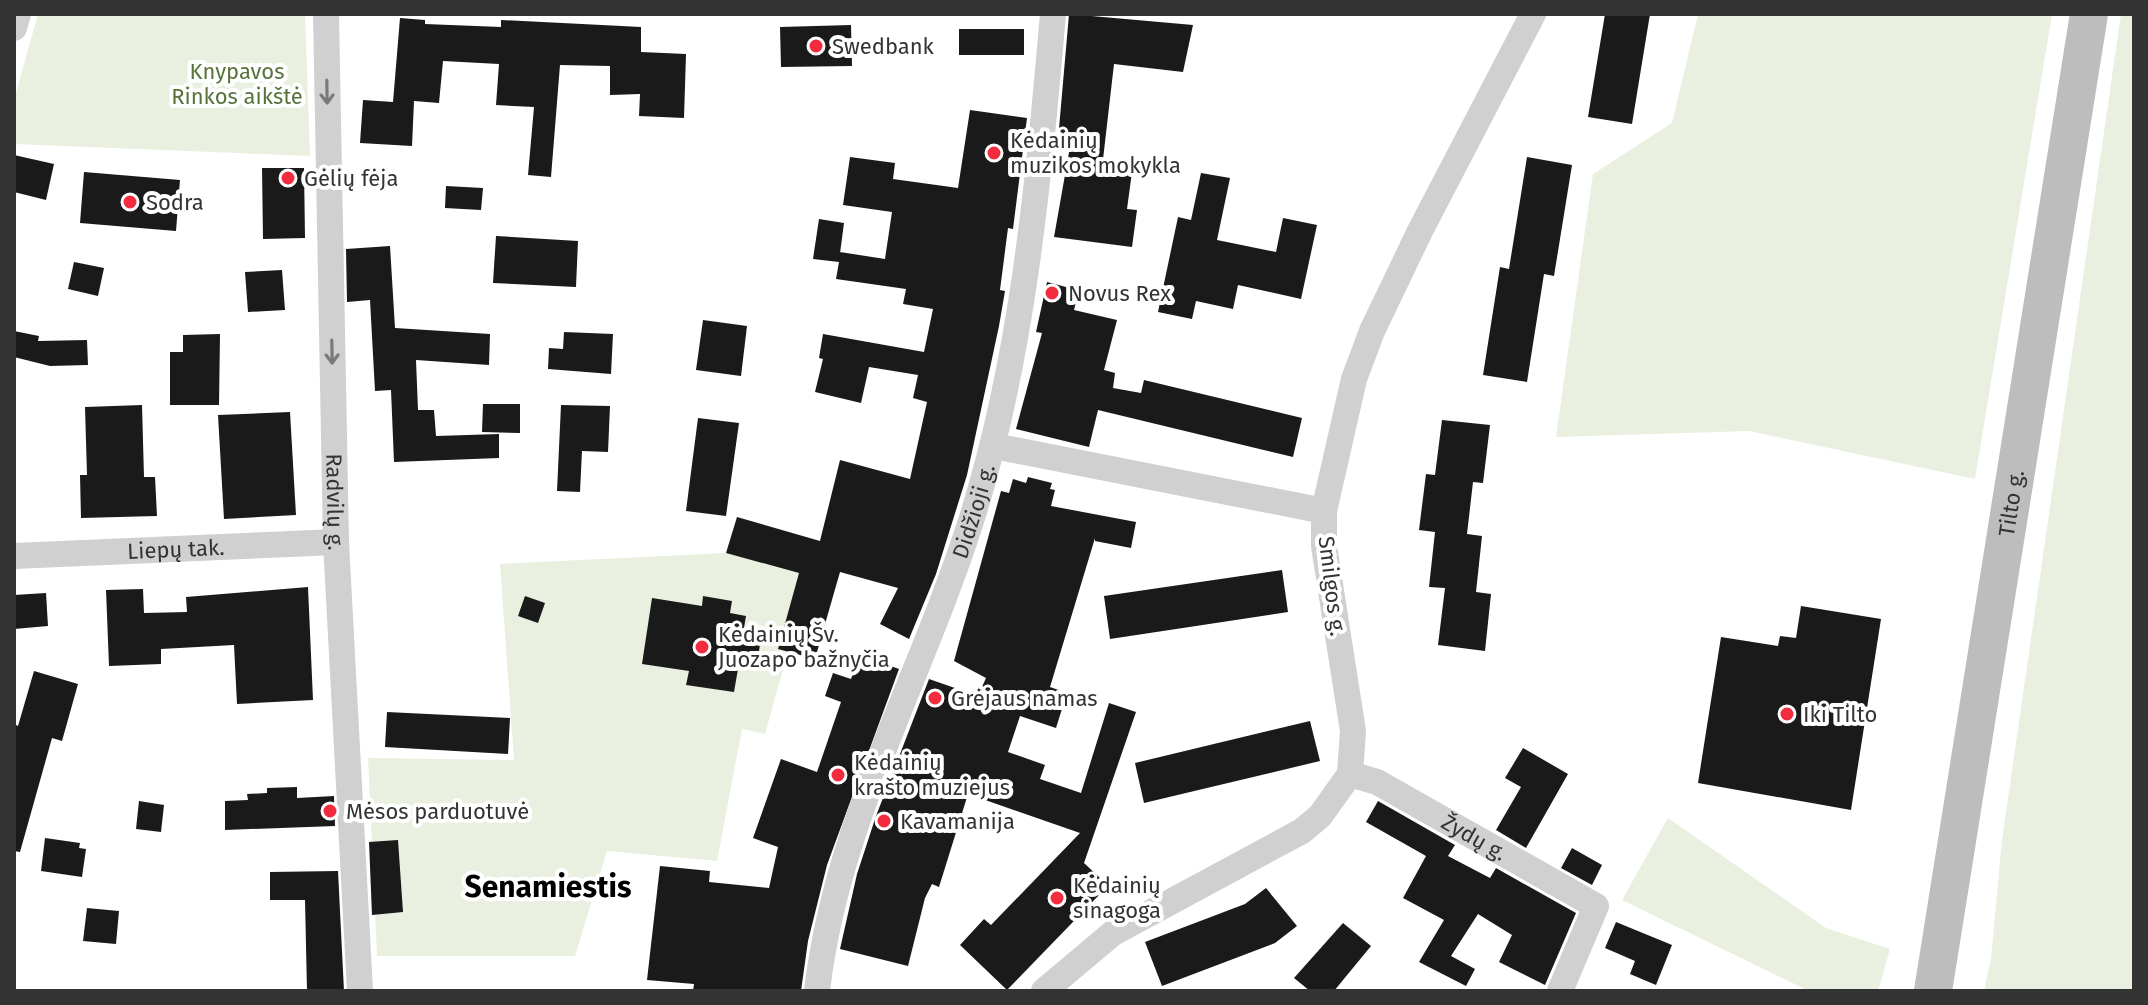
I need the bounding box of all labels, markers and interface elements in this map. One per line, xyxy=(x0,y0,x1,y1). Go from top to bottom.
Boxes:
place label: Swedbank xyxy=(832,33,935,60)
marker: Swedbank xyxy=(807,37,825,55)
park label: Knypavos Rinkos aikštė xyxy=(171,58,303,110)
one-way arrow xyxy=(320,78,335,105)
place label: Kėdainių muzikos mokykla xyxy=(1010,127,1181,179)
marker: Kėdainių muzikos mokykla xyxy=(985,144,1003,162)
place label: Gėlių fėja xyxy=(304,165,398,192)
marker: Gėlių fėja xyxy=(279,169,297,187)
place label: Sodra xyxy=(146,189,204,216)
marker: Sodra xyxy=(121,193,139,211)
place label: Novus Rex xyxy=(1068,280,1171,307)
marker: Novus Rex xyxy=(1043,284,1061,302)
one-way arrow xyxy=(325,338,340,365)
street label: Radvilų g. xyxy=(321,453,350,551)
street label: Didžioji g. xyxy=(946,461,1000,562)
street label: Tilto g. xyxy=(1992,468,2030,538)
street label: Liepų tak. xyxy=(127,533,225,565)
street label: Smilgos g. xyxy=(1312,535,1352,637)
place label: Kėdainių Šv. Juozapo bažnyčia xyxy=(718,621,890,673)
marker: Kėdainių Šv. Juozapo bažnyčia xyxy=(693,638,711,656)
place label: Grėjaus namas xyxy=(951,685,1097,712)
marker: Grėjaus namas xyxy=(926,689,944,707)
place label: Iki Tilto xyxy=(1803,701,1877,728)
marker: Iki Tilto xyxy=(1778,705,1796,723)
place label: Kėdainių krašto muziejus xyxy=(854,749,1010,801)
marker: Kėdainių krašto muziejus xyxy=(829,766,847,784)
place label: Mėsos parduotuvė xyxy=(346,798,529,825)
marker: Mėsos parduotuvė xyxy=(321,802,339,820)
place label: Kavamanija xyxy=(900,808,1015,835)
street label: Žydų g. xyxy=(1437,808,1512,866)
marker: Kavamanija xyxy=(875,812,893,830)
district label: Senamiestis xyxy=(465,869,631,905)
place label: Kėdainių sinagoga xyxy=(1073,872,1161,924)
marker: Kėdainių sinagoga xyxy=(1048,889,1066,907)

